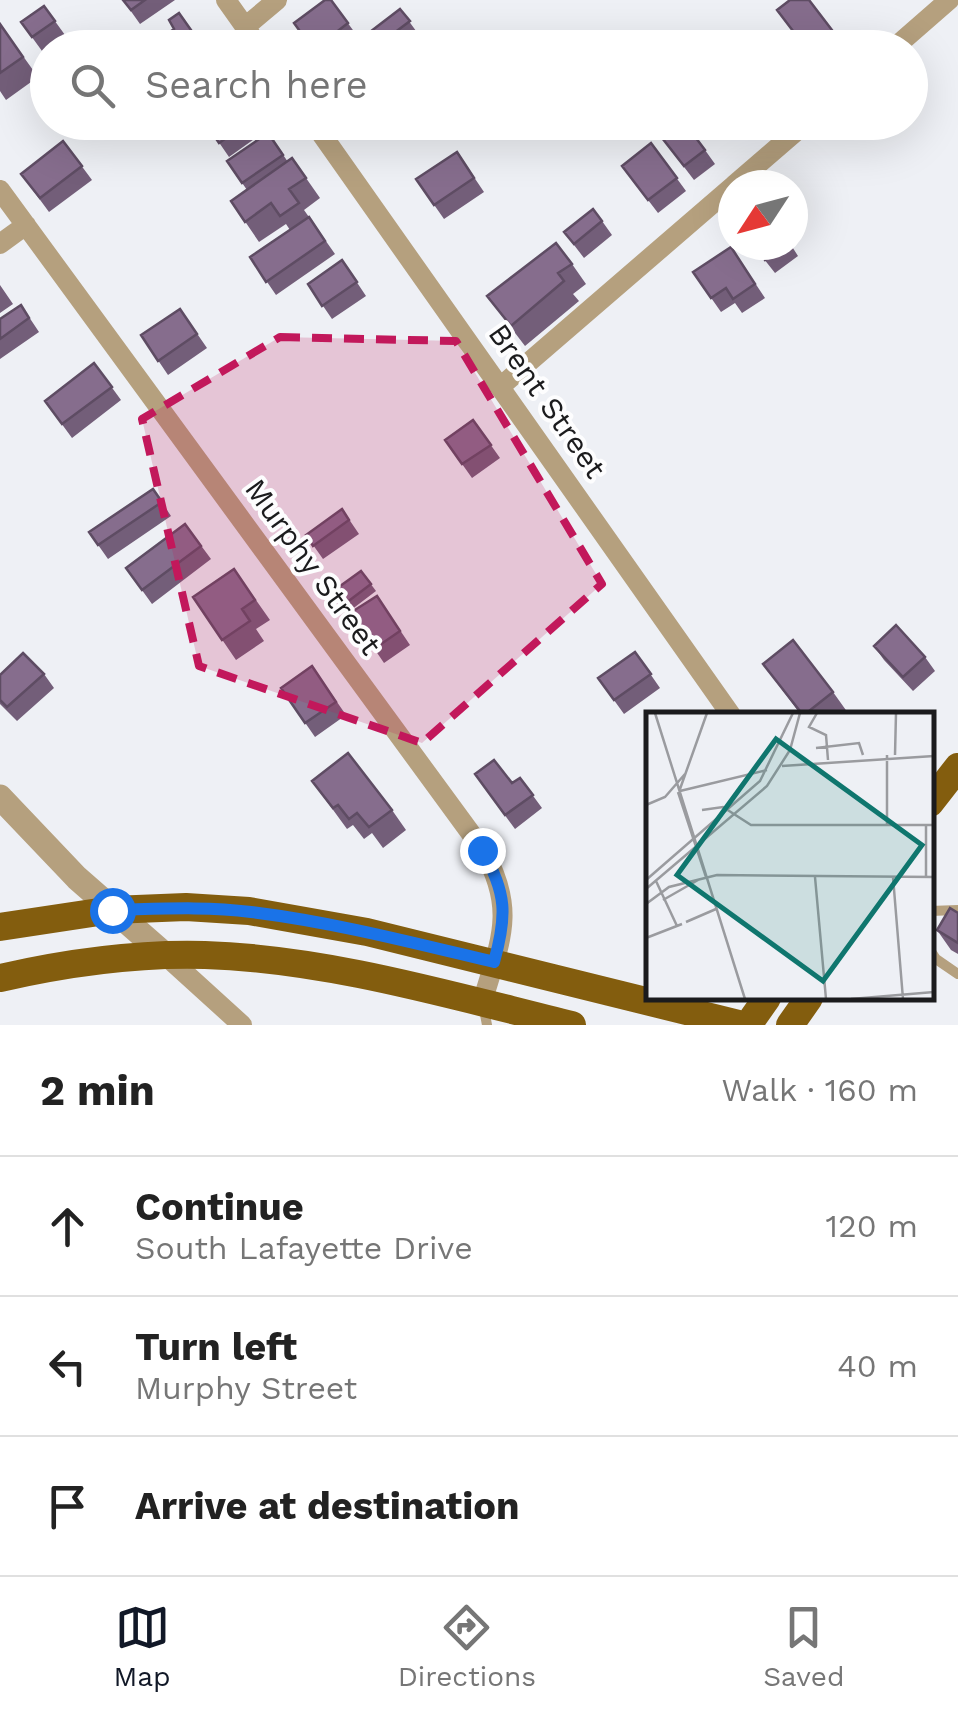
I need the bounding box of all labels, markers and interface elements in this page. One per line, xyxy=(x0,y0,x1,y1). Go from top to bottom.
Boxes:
search box xyxy=(30,30,928,140)
icon: search xyxy=(65,58,120,113)
text: Search here xyxy=(145,63,368,107)
north arrow xyxy=(718,170,808,260)
street label: Brent Street xyxy=(481,317,614,485)
street label: Murphy Street xyxy=(238,472,389,662)
inset map xyxy=(646,712,933,1000)
route end xyxy=(460,828,506,874)
route start xyxy=(90,888,136,934)
text: 2 min xyxy=(40,1066,155,1115)
text: Walk · 160 m xyxy=(722,1071,918,1109)
text: Continue xyxy=(135,1185,304,1229)
icon: ahead xyxy=(40,1199,95,1254)
text: 120 m xyxy=(826,1207,918,1245)
text: South Lafayette Drive xyxy=(135,1229,473,1267)
text: Turn left xyxy=(135,1325,297,1369)
icon: left xyxy=(40,1339,95,1394)
text: 40 m xyxy=(837,1347,918,1385)
text: Murphy Street xyxy=(135,1369,357,1407)
icon: arrive xyxy=(40,1479,95,1534)
text: Arrive at destination xyxy=(135,1484,520,1528)
tab: Map xyxy=(114,1600,171,1693)
tab: Directions xyxy=(398,1600,536,1693)
tab: Saved xyxy=(763,1600,844,1693)

